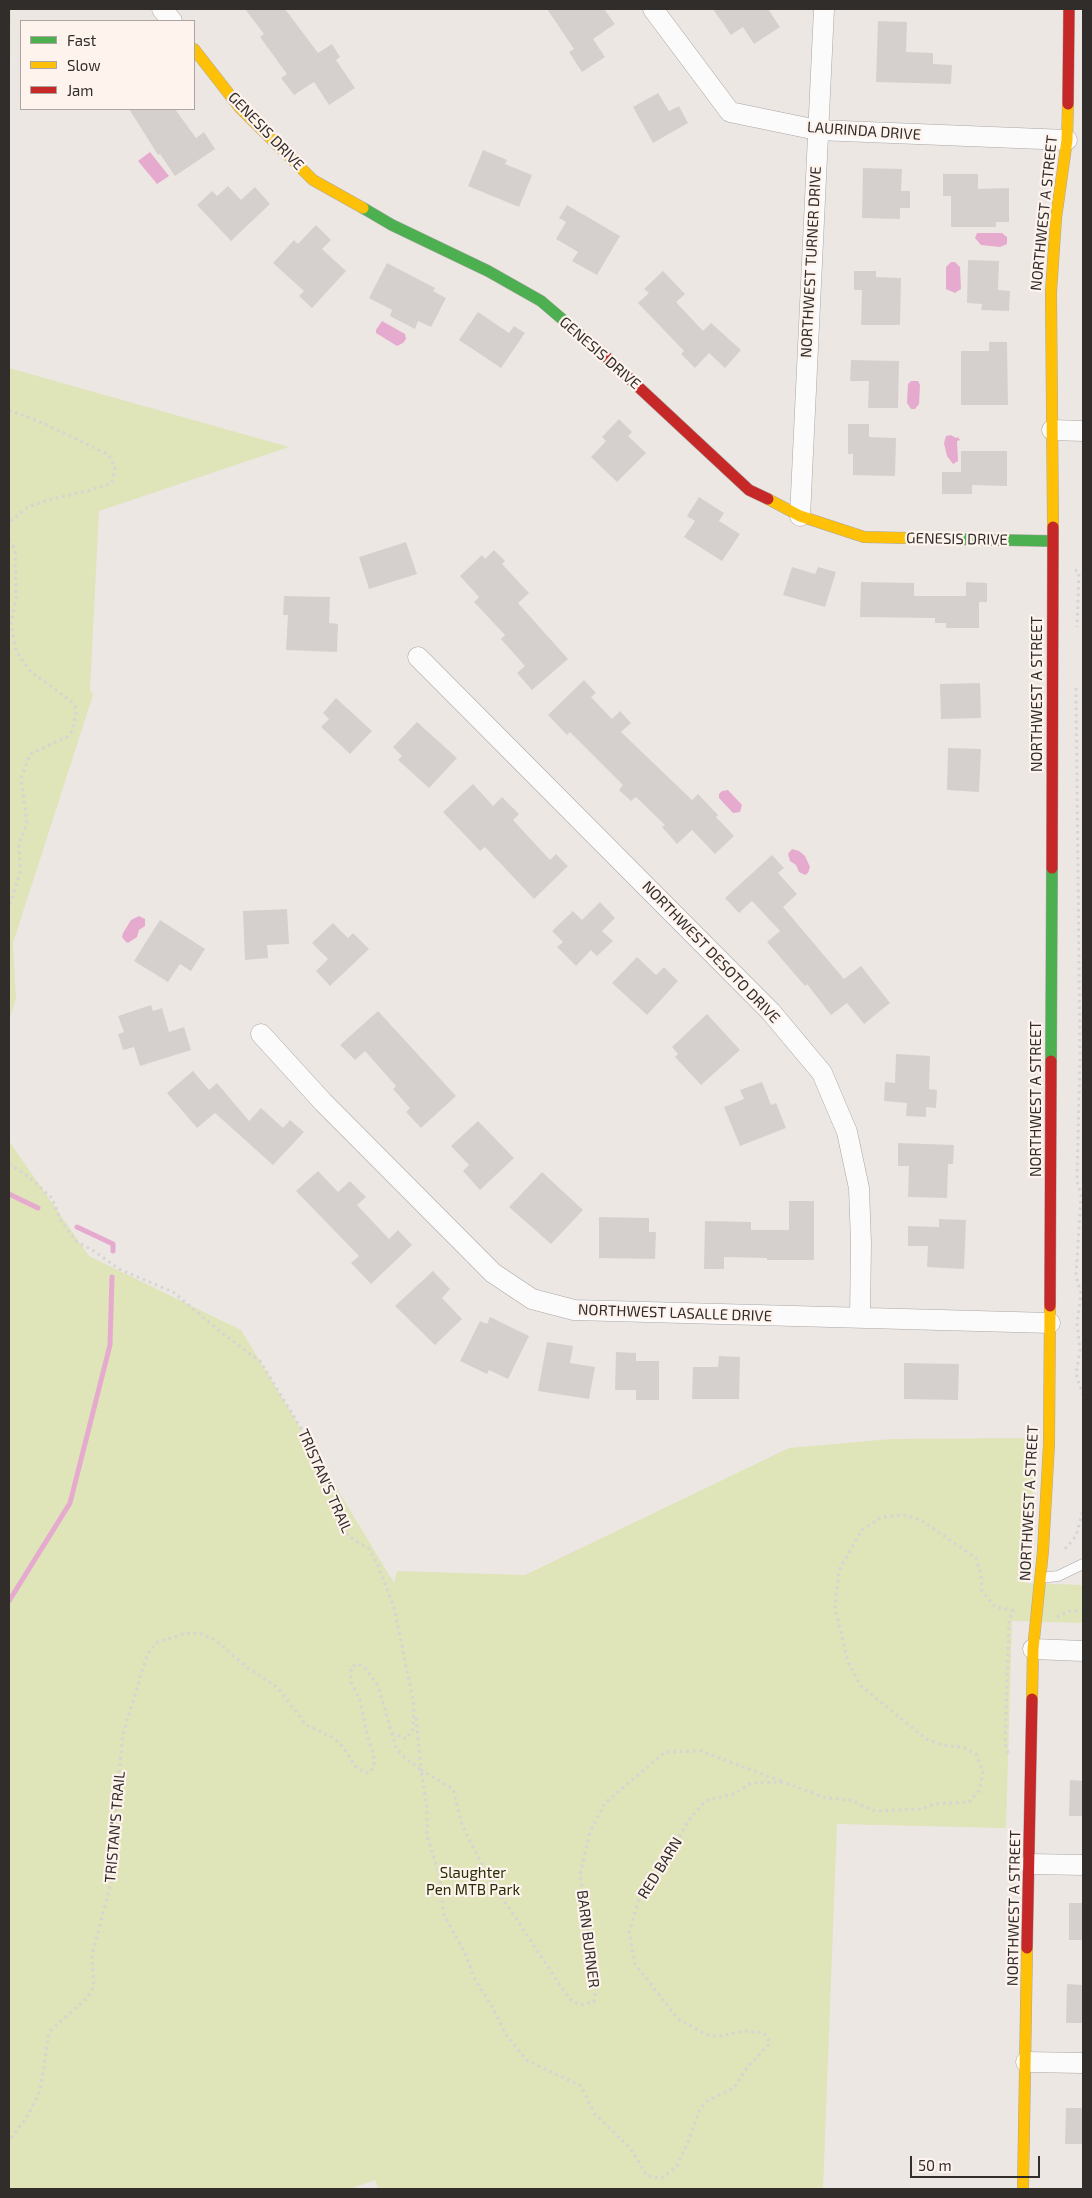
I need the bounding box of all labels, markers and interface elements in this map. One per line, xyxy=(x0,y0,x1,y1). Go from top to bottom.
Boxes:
legend xyxy=(20,20,195,110)
text: Fast xyxy=(67,31,96,49)
text: Slow xyxy=(67,56,101,74)
text: Jam xyxy=(67,81,93,99)
street label: GENESIS DRIVE xyxy=(224,88,308,174)
street label: LAURINDA DRIVE xyxy=(807,118,921,144)
street label: NORTHWEST A STREET xyxy=(1027,134,1061,292)
street label: NORTHWEST TURNER DRIVE xyxy=(797,166,825,358)
street label: GENESIS DRIVE xyxy=(556,313,644,393)
street label: GENESIS DRIVE xyxy=(906,529,1008,549)
street label: NORTHWEST A STREET xyxy=(1028,616,1046,772)
street label: NORTHWEST DESOTO DRIVE xyxy=(638,877,784,1027)
street label: NORTHWEST A STREET xyxy=(1027,1021,1045,1177)
street label: NORTHWEST LASALLE DRIVE xyxy=(578,1301,772,1325)
street label: NORTHWEST A STREET xyxy=(1016,1425,1042,1581)
street label: TRISTAN'S TRAIL xyxy=(294,1426,356,1536)
street label: TRISTAN'S TRAIL xyxy=(101,1770,129,1884)
street label: NORTHWEST A STREET xyxy=(1004,1830,1024,1986)
street label: RED BARN xyxy=(634,1834,686,1902)
park label: Slaughter Pen MTB Park xyxy=(426,1864,520,1899)
street label: BARN BURNER xyxy=(573,1889,603,1989)
scale bar xyxy=(912,2146,1042,2178)
text: 50 m xyxy=(918,2156,952,2174)

